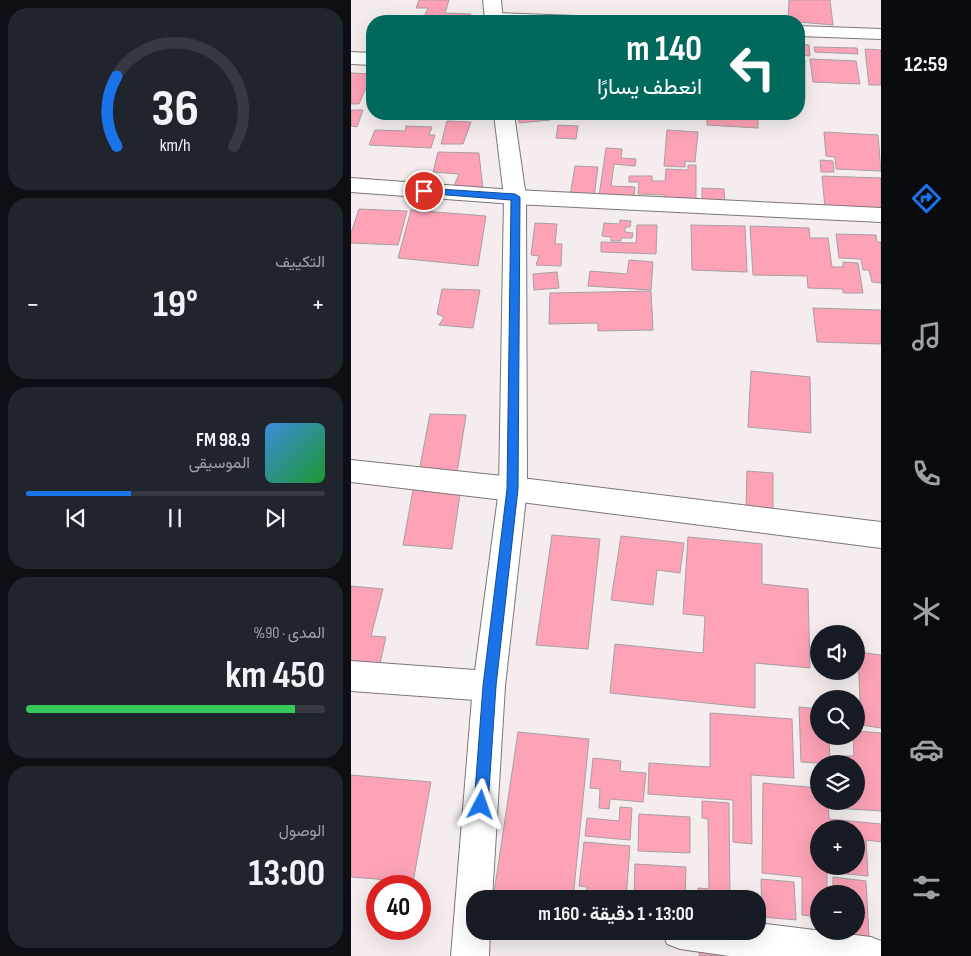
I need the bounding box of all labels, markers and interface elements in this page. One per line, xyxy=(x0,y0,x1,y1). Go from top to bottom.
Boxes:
text: 140 m xyxy=(626,28,702,71)
icon: left xyxy=(720,35,785,100)
text: 12:59 xyxy=(904,51,948,78)
text: انعطف يسارًا xyxy=(597,74,702,101)
text: 36 xyxy=(152,78,199,141)
text: km/h xyxy=(160,135,191,156)
pin xyxy=(403,170,445,212)
icon: arrive xyxy=(410,177,438,205)
icon: directions xyxy=(909,181,944,216)
text: التكييف xyxy=(275,253,325,272)
text: 19° xyxy=(153,282,198,327)
text: − xyxy=(26,288,40,321)
text: + xyxy=(311,288,325,321)
icon: music xyxy=(909,319,944,354)
text: 98.9 FM xyxy=(196,429,250,452)
text: الموسيقى xyxy=(189,454,250,473)
icon: phone xyxy=(909,456,944,491)
icon: previous xyxy=(62,504,90,532)
icon: pause xyxy=(161,504,189,532)
icon: next xyxy=(261,504,289,532)
icon: climate xyxy=(909,594,944,629)
text: المدى · 90% xyxy=(254,624,325,643)
map controls xyxy=(810,625,865,940)
button: sound xyxy=(810,625,865,680)
text: 450 km xyxy=(225,653,325,698)
button: search xyxy=(810,690,865,745)
icon: car xyxy=(909,732,944,767)
button: layers xyxy=(810,755,865,810)
position arrow xyxy=(454,778,506,830)
button: + xyxy=(810,820,865,875)
text: الوصول xyxy=(279,822,325,841)
text: 13:00 xyxy=(248,851,325,896)
icon: filters xyxy=(909,870,944,905)
speed limit sign: 40 xyxy=(366,875,431,940)
button: − xyxy=(810,885,865,940)
text: 13:00 · 1 دقيقة · 160 m xyxy=(538,903,694,926)

